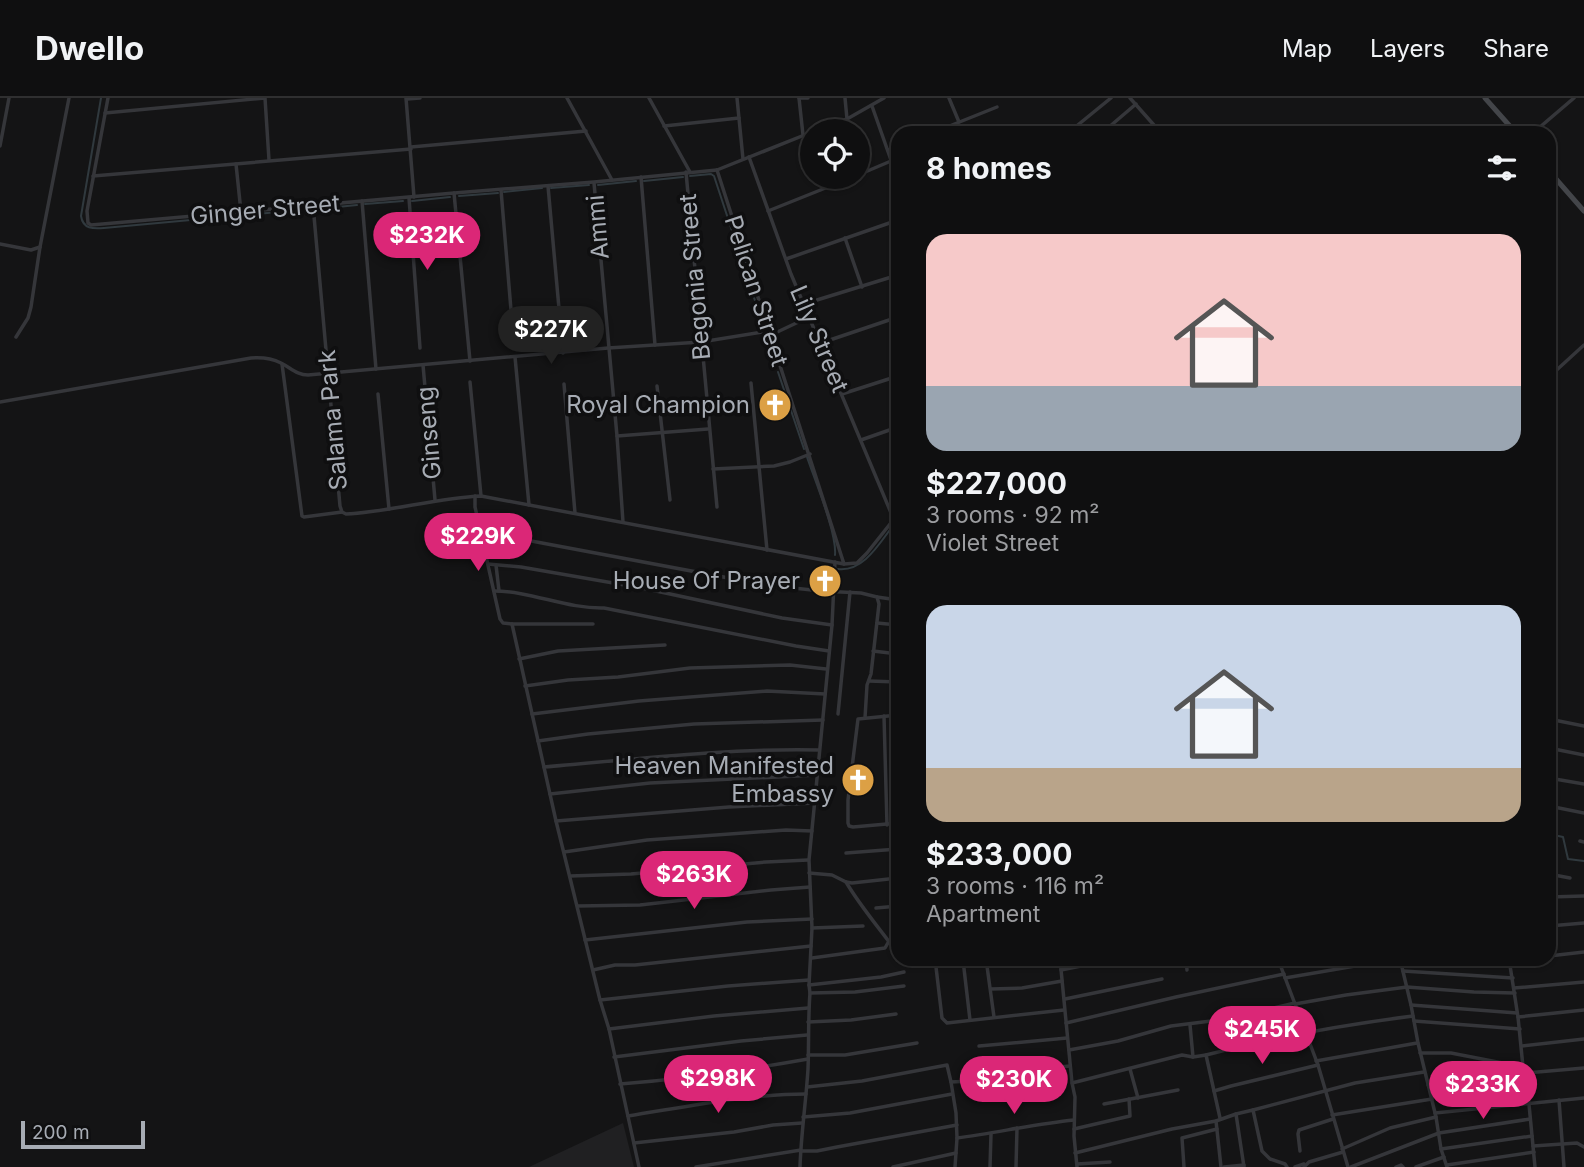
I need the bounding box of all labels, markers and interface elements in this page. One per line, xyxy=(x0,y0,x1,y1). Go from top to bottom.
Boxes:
text: Dwello xyxy=(35,28,144,68)
text: Map xyxy=(1282,34,1332,63)
text: Layers xyxy=(1370,34,1445,63)
text: Share xyxy=(1483,34,1549,63)
map controls xyxy=(800,119,870,189)
button: locate xyxy=(800,119,870,189)
icon: filters xyxy=(1483,149,1521,187)
text: 8 homes xyxy=(926,150,1052,186)
street label: Ginger Street xyxy=(189,189,341,230)
street label: Begonia Street xyxy=(673,193,716,361)
street label: Ammi xyxy=(580,194,615,260)
pin: $232K xyxy=(378,212,476,272)
street label: Pelican Street xyxy=(718,212,795,370)
text: $232K xyxy=(389,221,465,249)
icon: home xyxy=(1161,280,1287,406)
street label: Lily Street xyxy=(784,281,855,397)
pin: $227K xyxy=(502,306,600,366)
text: $227K xyxy=(514,315,588,343)
street label: Salama Park xyxy=(312,349,353,491)
street label: Ginseng xyxy=(410,385,447,481)
church icon: Royal Champion xyxy=(756,386,794,424)
place label: Royal Champion xyxy=(566,390,750,419)
text: $227,000 xyxy=(926,465,1067,501)
text: 3 rooms · 92 m² xyxy=(926,501,1099,529)
pin: $229K xyxy=(429,514,527,573)
text: $229K xyxy=(440,522,516,550)
text: Violet Street xyxy=(926,529,1059,557)
church icon: House Of Prayer xyxy=(806,562,844,600)
place label: House Of Prayer xyxy=(613,566,800,595)
icon: home xyxy=(1161,651,1287,777)
place label: Heaven Manifested Embassy xyxy=(615,751,834,808)
church icon: Heaven Manifested Embassy xyxy=(839,761,877,799)
text: $233,000 xyxy=(926,836,1072,872)
pin: $263K xyxy=(645,852,743,911)
text: $263K xyxy=(656,860,732,888)
text: 3 rooms · 116 m² xyxy=(926,872,1104,900)
text: Apartment xyxy=(926,900,1040,928)
pin: $245K xyxy=(1213,1006,1311,1066)
text: $245K xyxy=(1224,1015,1300,1043)
pin: $298K xyxy=(669,1056,767,1115)
pin: $230K xyxy=(965,1056,1063,1116)
pin: $233K xyxy=(1434,1062,1532,1121)
text: $298K xyxy=(680,1064,756,1092)
text: $230K xyxy=(976,1065,1052,1093)
text: $233K xyxy=(1445,1070,1521,1098)
scale bar xyxy=(21,1118,145,1150)
text: 200 m xyxy=(32,1121,90,1144)

